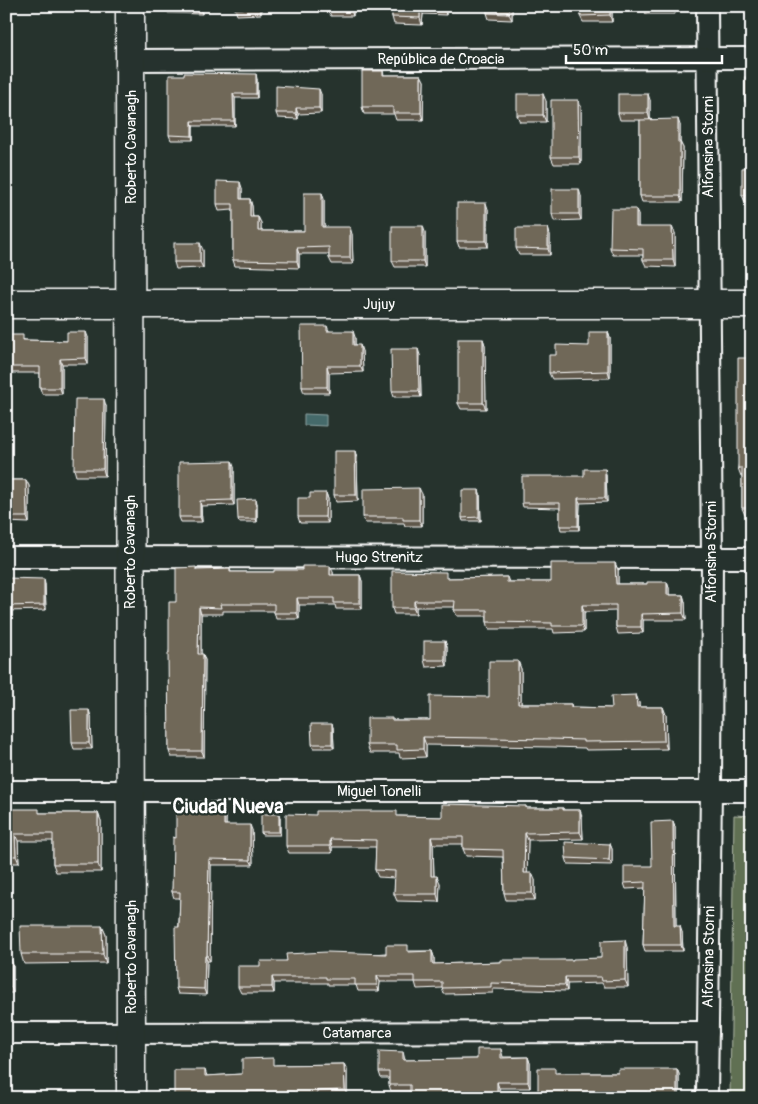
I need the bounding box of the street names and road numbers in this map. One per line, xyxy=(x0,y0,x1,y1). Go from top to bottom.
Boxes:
street label: República de Croacia xyxy=(377,50,505,69)
street label: Roberto Cavanagh xyxy=(122,90,141,204)
street label: Alfonsina Storni xyxy=(699,96,718,198)
street label: Jujuy xyxy=(363,295,396,314)
street label: Roberto Cavanagh xyxy=(121,495,140,609)
street label: Alfonsina Storni xyxy=(702,501,721,603)
street label: Hugo Strenitz xyxy=(335,548,423,567)
street label: Miguel Tonelli xyxy=(337,782,421,801)
street label: Roberto Cavanagh xyxy=(122,900,141,1014)
street label: Alfonsina Storni xyxy=(699,906,719,1008)
street label: Catamarca xyxy=(322,1024,392,1043)

